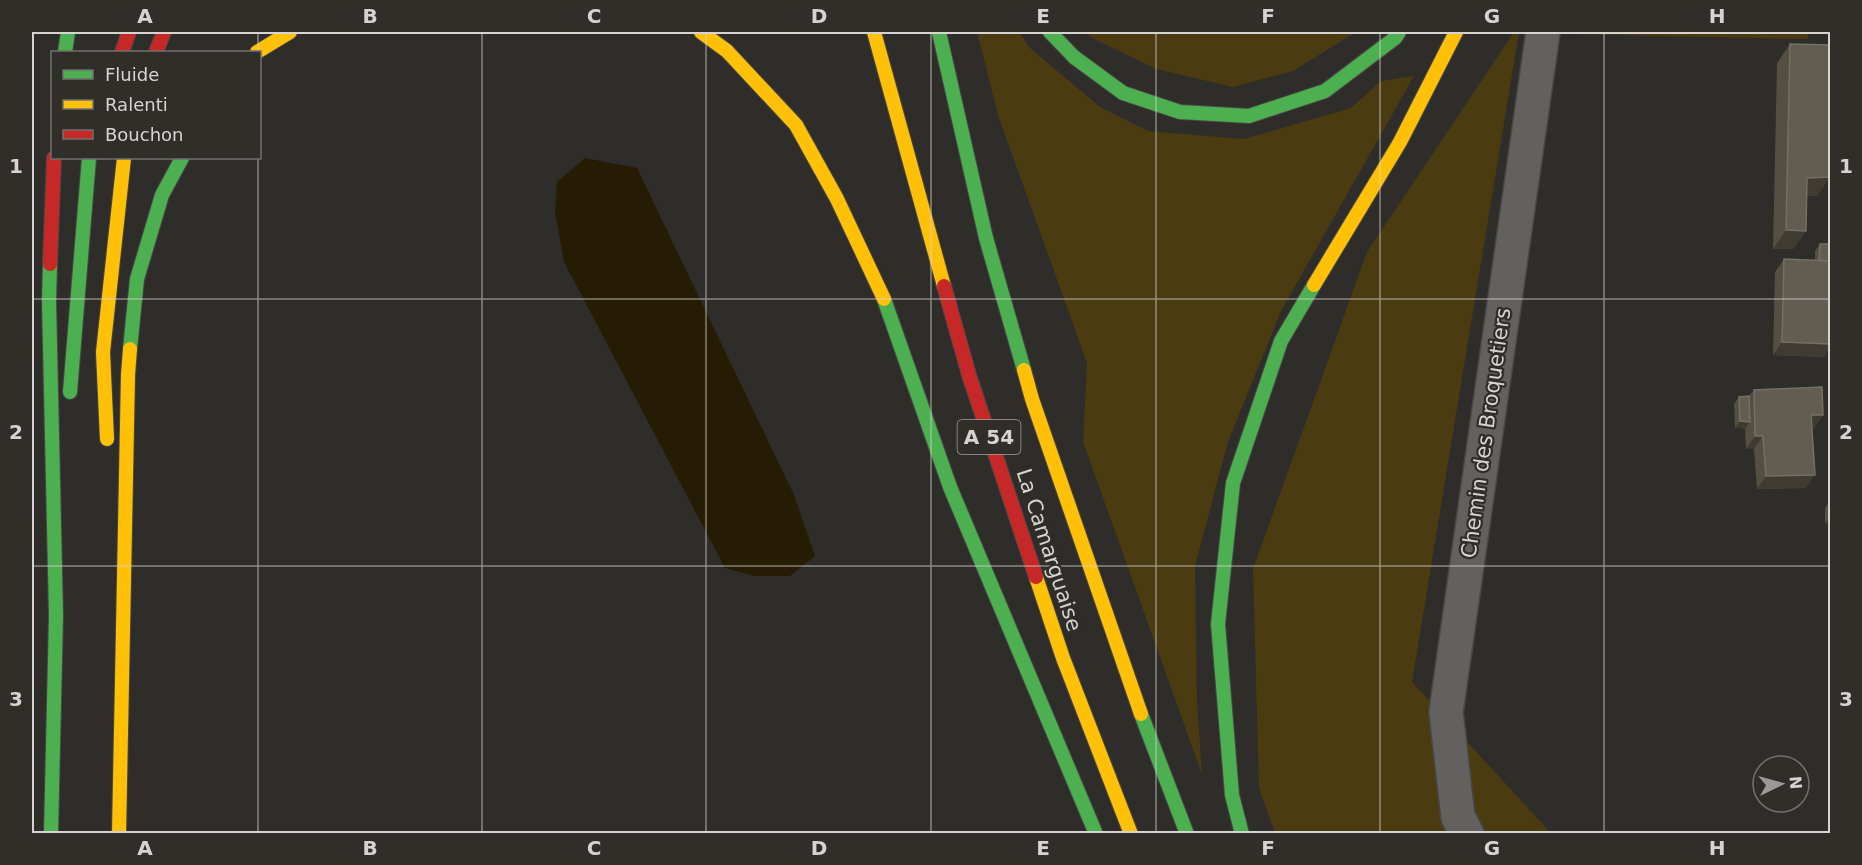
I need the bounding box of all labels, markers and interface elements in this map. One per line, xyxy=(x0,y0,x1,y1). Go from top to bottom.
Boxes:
text: A xyxy=(137,4,153,28)
text: B xyxy=(362,4,378,28)
text: C xyxy=(587,4,601,28)
text: D xyxy=(811,4,827,28)
text: E xyxy=(1036,4,1050,28)
text: F xyxy=(1261,4,1275,28)
text: G xyxy=(1484,4,1500,28)
text: H xyxy=(1709,4,1725,28)
legend xyxy=(51,51,261,159)
text: Fluide xyxy=(105,64,159,85)
text: Ralenti xyxy=(105,94,168,115)
text: Bouchon xyxy=(105,124,184,145)
text: 1 xyxy=(9,154,23,178)
text: 1 xyxy=(1839,154,1853,178)
street label: Chemin des Broquetiers xyxy=(1457,306,1515,560)
text: 2 xyxy=(9,420,23,444)
road number: A 54 xyxy=(958,420,1020,454)
text: 2 xyxy=(1839,420,1853,444)
street label: La Camarguaise xyxy=(1011,466,1087,634)
text: 3 xyxy=(9,687,23,711)
text: 3 xyxy=(1839,687,1853,711)
north arrow xyxy=(1751,754,1811,814)
text: N xyxy=(1785,775,1805,790)
text: A xyxy=(137,836,153,860)
text: B xyxy=(362,836,378,860)
text: C xyxy=(587,836,601,860)
text: D xyxy=(811,836,827,860)
text: E xyxy=(1036,836,1050,860)
text: F xyxy=(1261,836,1275,860)
text: G xyxy=(1484,836,1500,860)
text: H xyxy=(1709,836,1725,860)

